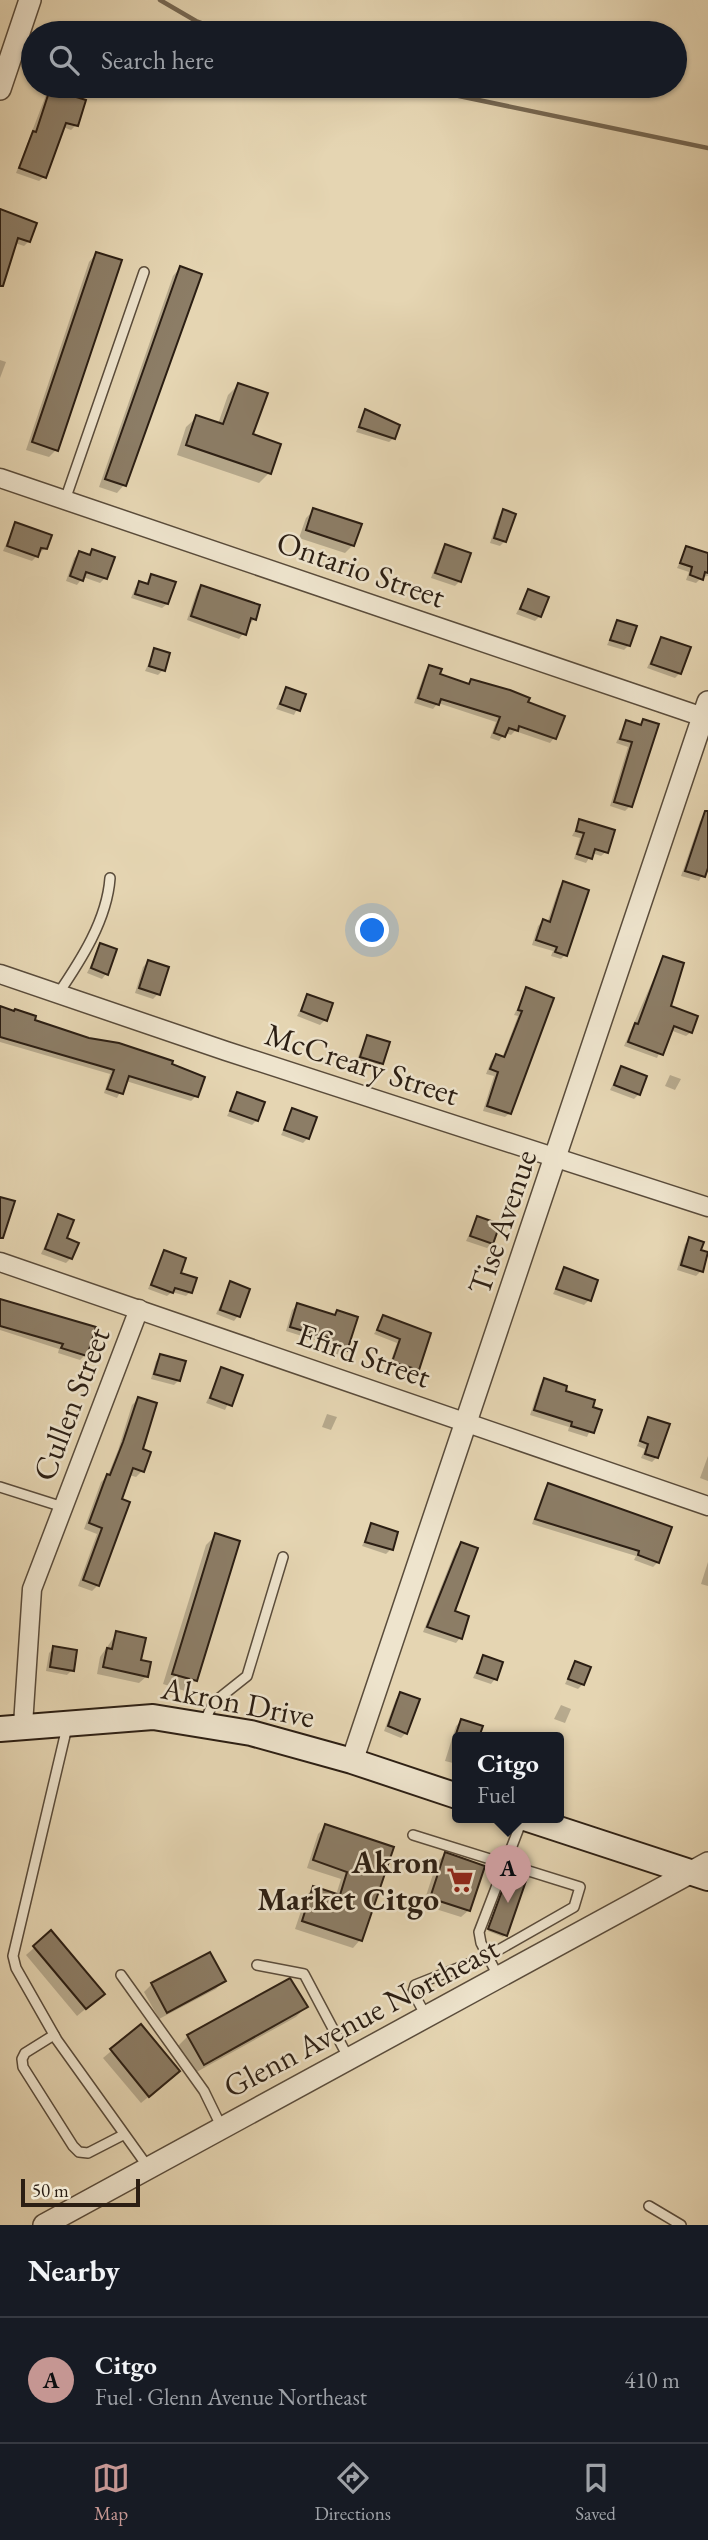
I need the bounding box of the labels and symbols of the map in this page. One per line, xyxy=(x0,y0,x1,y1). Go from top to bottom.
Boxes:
street label: Ontario Street xyxy=(271,521,451,617)
your location xyxy=(355,913,389,947)
street label: McCreary Street xyxy=(260,1013,464,1115)
street label: Tise Avenue xyxy=(458,1144,546,1300)
street label: Efird Street xyxy=(292,1313,436,1397)
street label: Cullen Street xyxy=(23,1321,119,1487)
street label: Akron Drive xyxy=(157,1666,318,1737)
place label: Akron Market Citgo xyxy=(257,1841,439,1920)
pin: A xyxy=(485,1845,531,1903)
supermarket icon: Akron Market Citgo xyxy=(445,1865,475,1895)
street label: Glenn Avenue Northeast xyxy=(216,1927,506,2107)
scale bar xyxy=(21,2176,140,2208)

